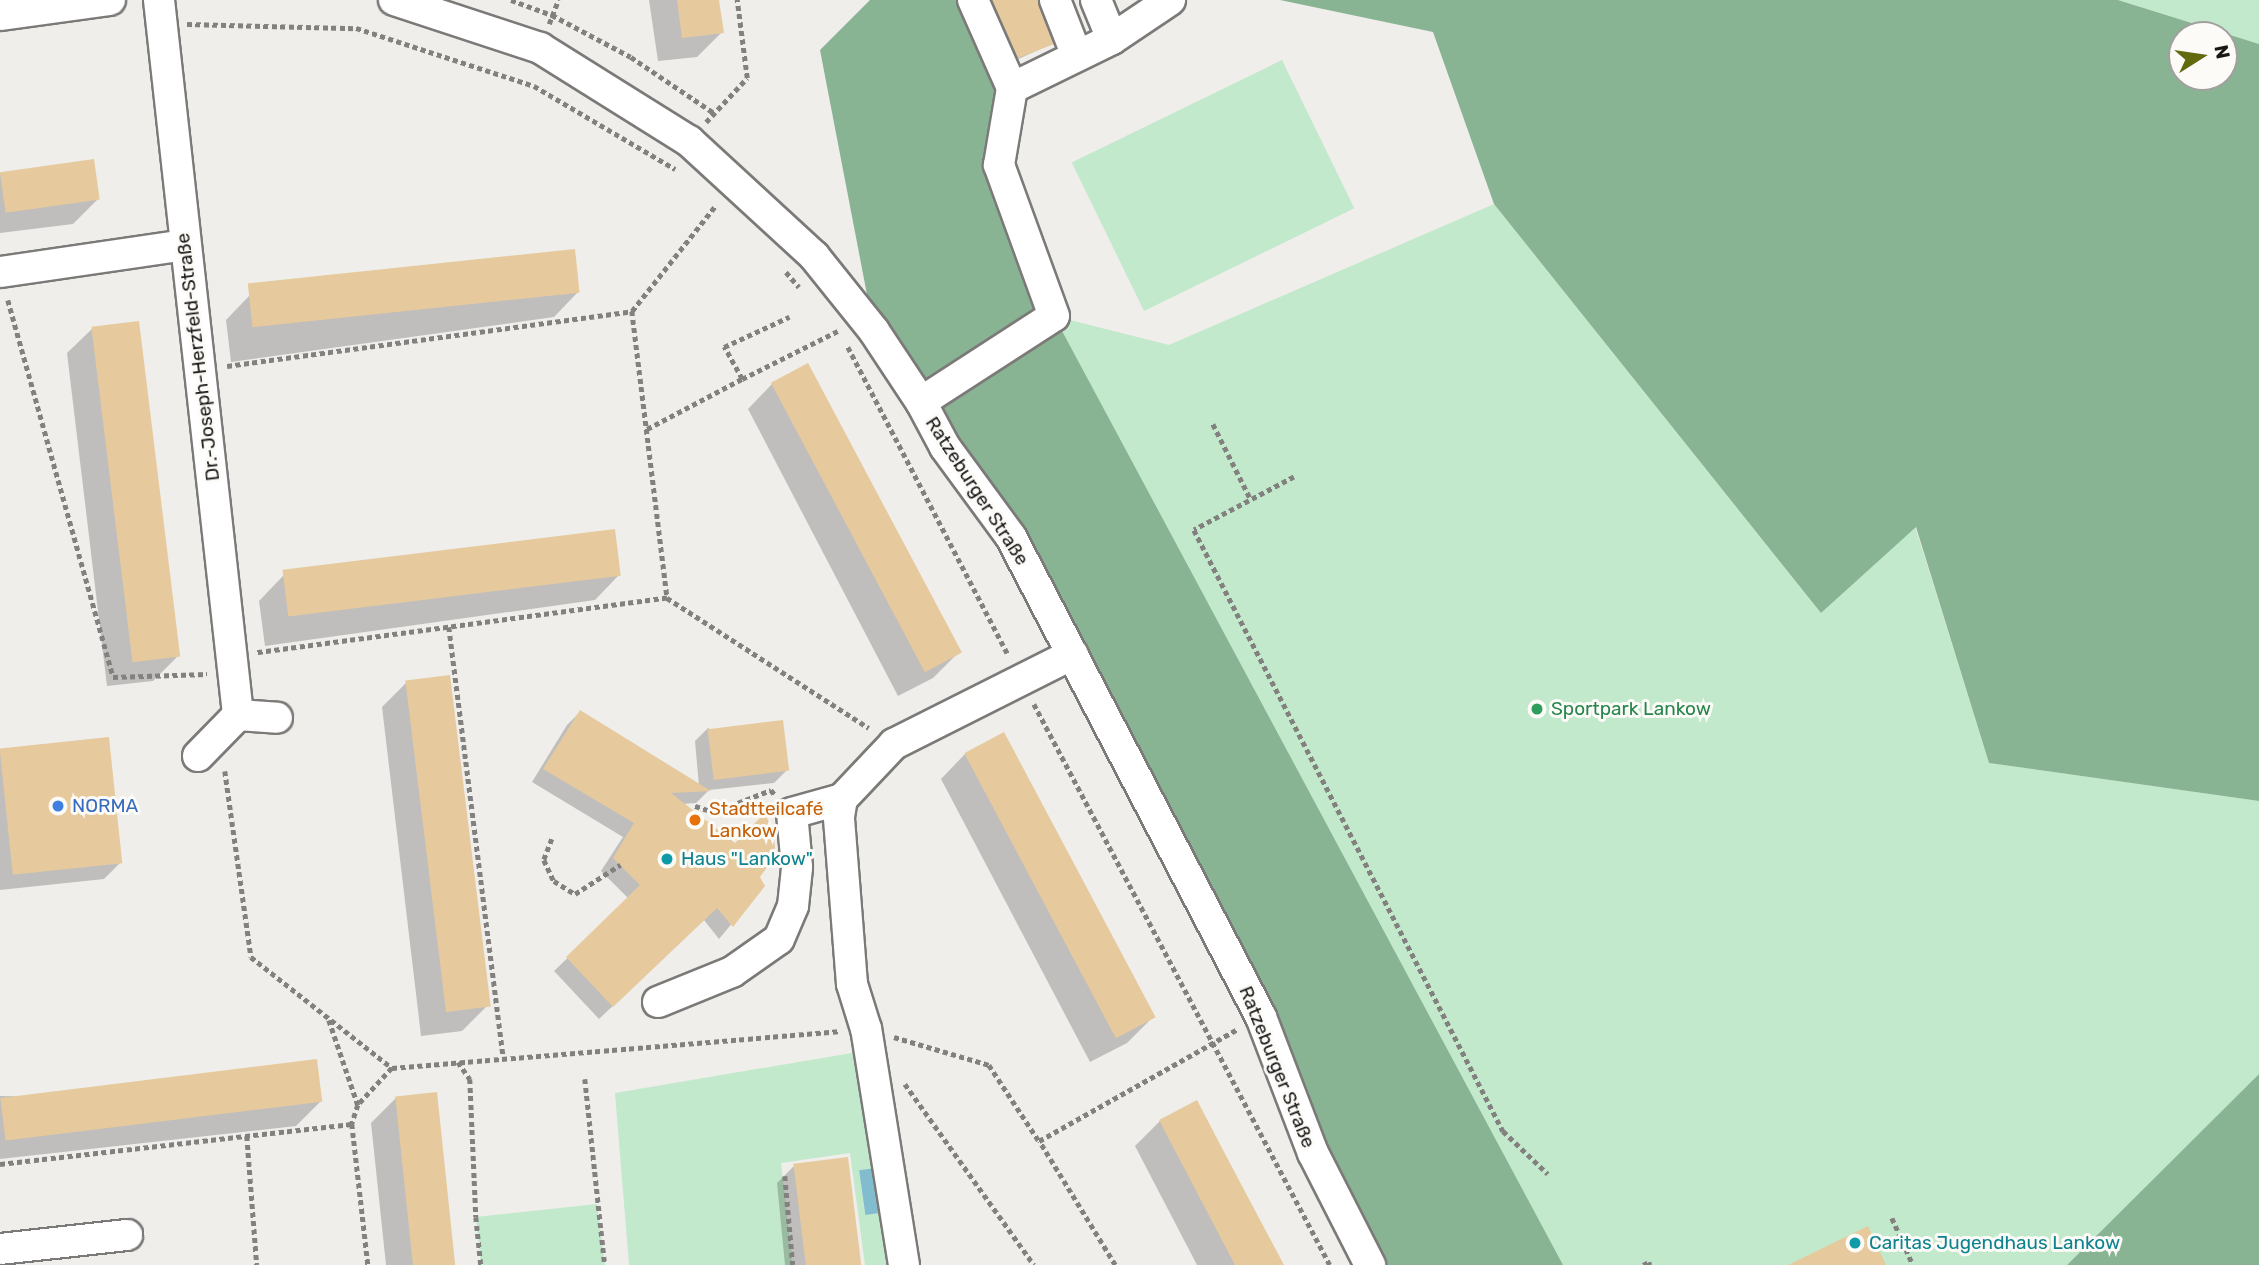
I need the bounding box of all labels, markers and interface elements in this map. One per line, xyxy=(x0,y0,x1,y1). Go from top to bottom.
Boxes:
north arrow xyxy=(2168,21,2238,91)
text: N xyxy=(2209,43,2235,61)
street label: Dr.-Joseph-Herzfeld-Straße xyxy=(171,232,225,482)
street label: Ratzeburger Straße xyxy=(920,412,1034,570)
place label: Sportpark Lankow xyxy=(1551,698,1711,720)
marker: Sportpark Lankow xyxy=(1529,701,1545,717)
place label: NORMA xyxy=(72,795,138,817)
marker: NORMA xyxy=(50,798,66,814)
place label: Stadtteilcafé Lankow xyxy=(709,798,823,842)
marker: Stadtteilcafé Lankow xyxy=(687,812,703,828)
place label: Haus "Lankow" xyxy=(681,848,813,870)
marker: Haus "Lankow" xyxy=(659,851,675,867)
street label: Ratzeburger Straße xyxy=(1234,983,1320,1151)
place label: Caritas Jugendhaus Lankow xyxy=(1869,1232,2120,1254)
marker: Caritas Jugendhaus Lankow xyxy=(1847,1235,1863,1251)

